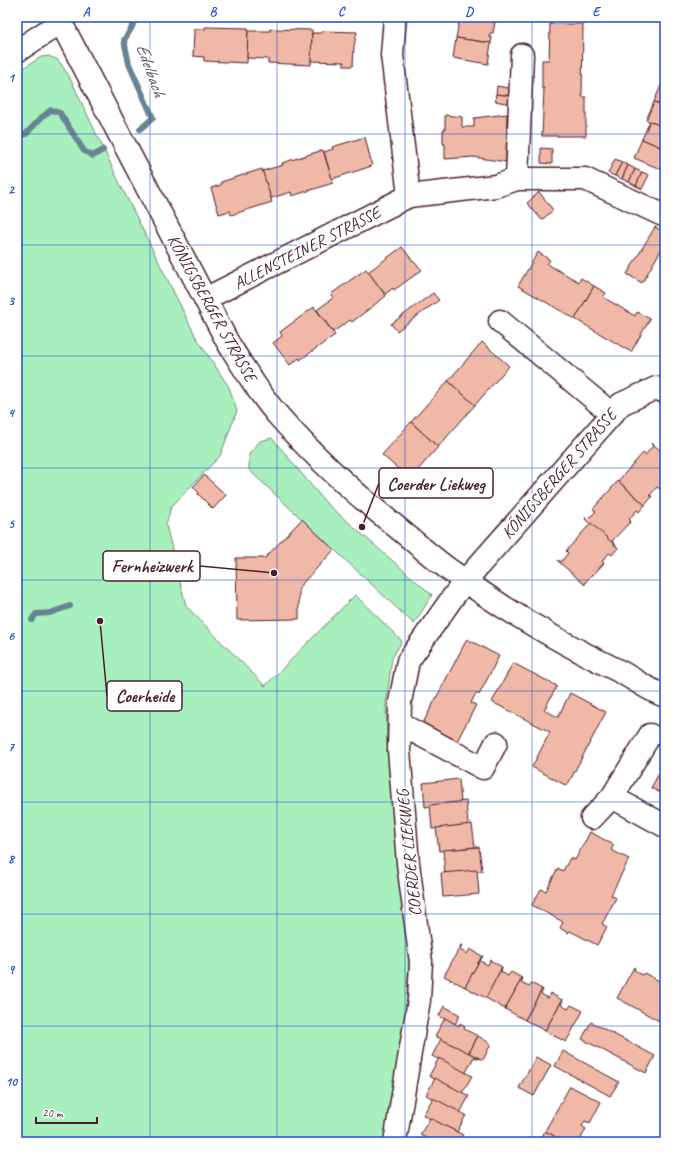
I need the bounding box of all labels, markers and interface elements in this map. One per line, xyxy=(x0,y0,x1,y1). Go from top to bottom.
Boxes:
text: A xyxy=(83,4,91,20)
text: B xyxy=(210,4,218,20)
text: C xyxy=(338,4,346,20)
text: D xyxy=(465,4,474,20)
text: E xyxy=(593,4,602,20)
water label: Edelbach xyxy=(131,40,171,101)
text: 1 xyxy=(8,70,16,86)
text: 2 xyxy=(8,182,15,198)
street label: ALLENSTEINER STRASSE xyxy=(230,201,386,294)
street label: KÖNIGSBERGER STRASSE xyxy=(163,231,262,388)
text: 3 xyxy=(8,293,15,309)
street label: KÖNIGSBERGER STRASSE xyxy=(497,403,623,543)
text: 4 xyxy=(8,405,16,421)
callout: Coerder Liekweg xyxy=(379,468,493,498)
text: Coerder Liekweg xyxy=(387,473,486,495)
text: 5 xyxy=(8,516,15,532)
callout: Fernheizwerk xyxy=(103,551,200,581)
text: Fernheizwerk xyxy=(112,555,195,577)
text: 6 xyxy=(8,628,15,644)
callout: Coerheide xyxy=(107,681,182,711)
text: Coerheide xyxy=(116,685,176,707)
text: 7 xyxy=(8,739,15,755)
street label: COERDER LIEKWEG xyxy=(392,787,426,917)
text: 8 xyxy=(8,851,16,867)
text: 9 xyxy=(8,962,15,978)
text: 10 xyxy=(5,1074,18,1090)
scale bar xyxy=(36,1099,97,1125)
text: 20 m xyxy=(42,1105,64,1121)

